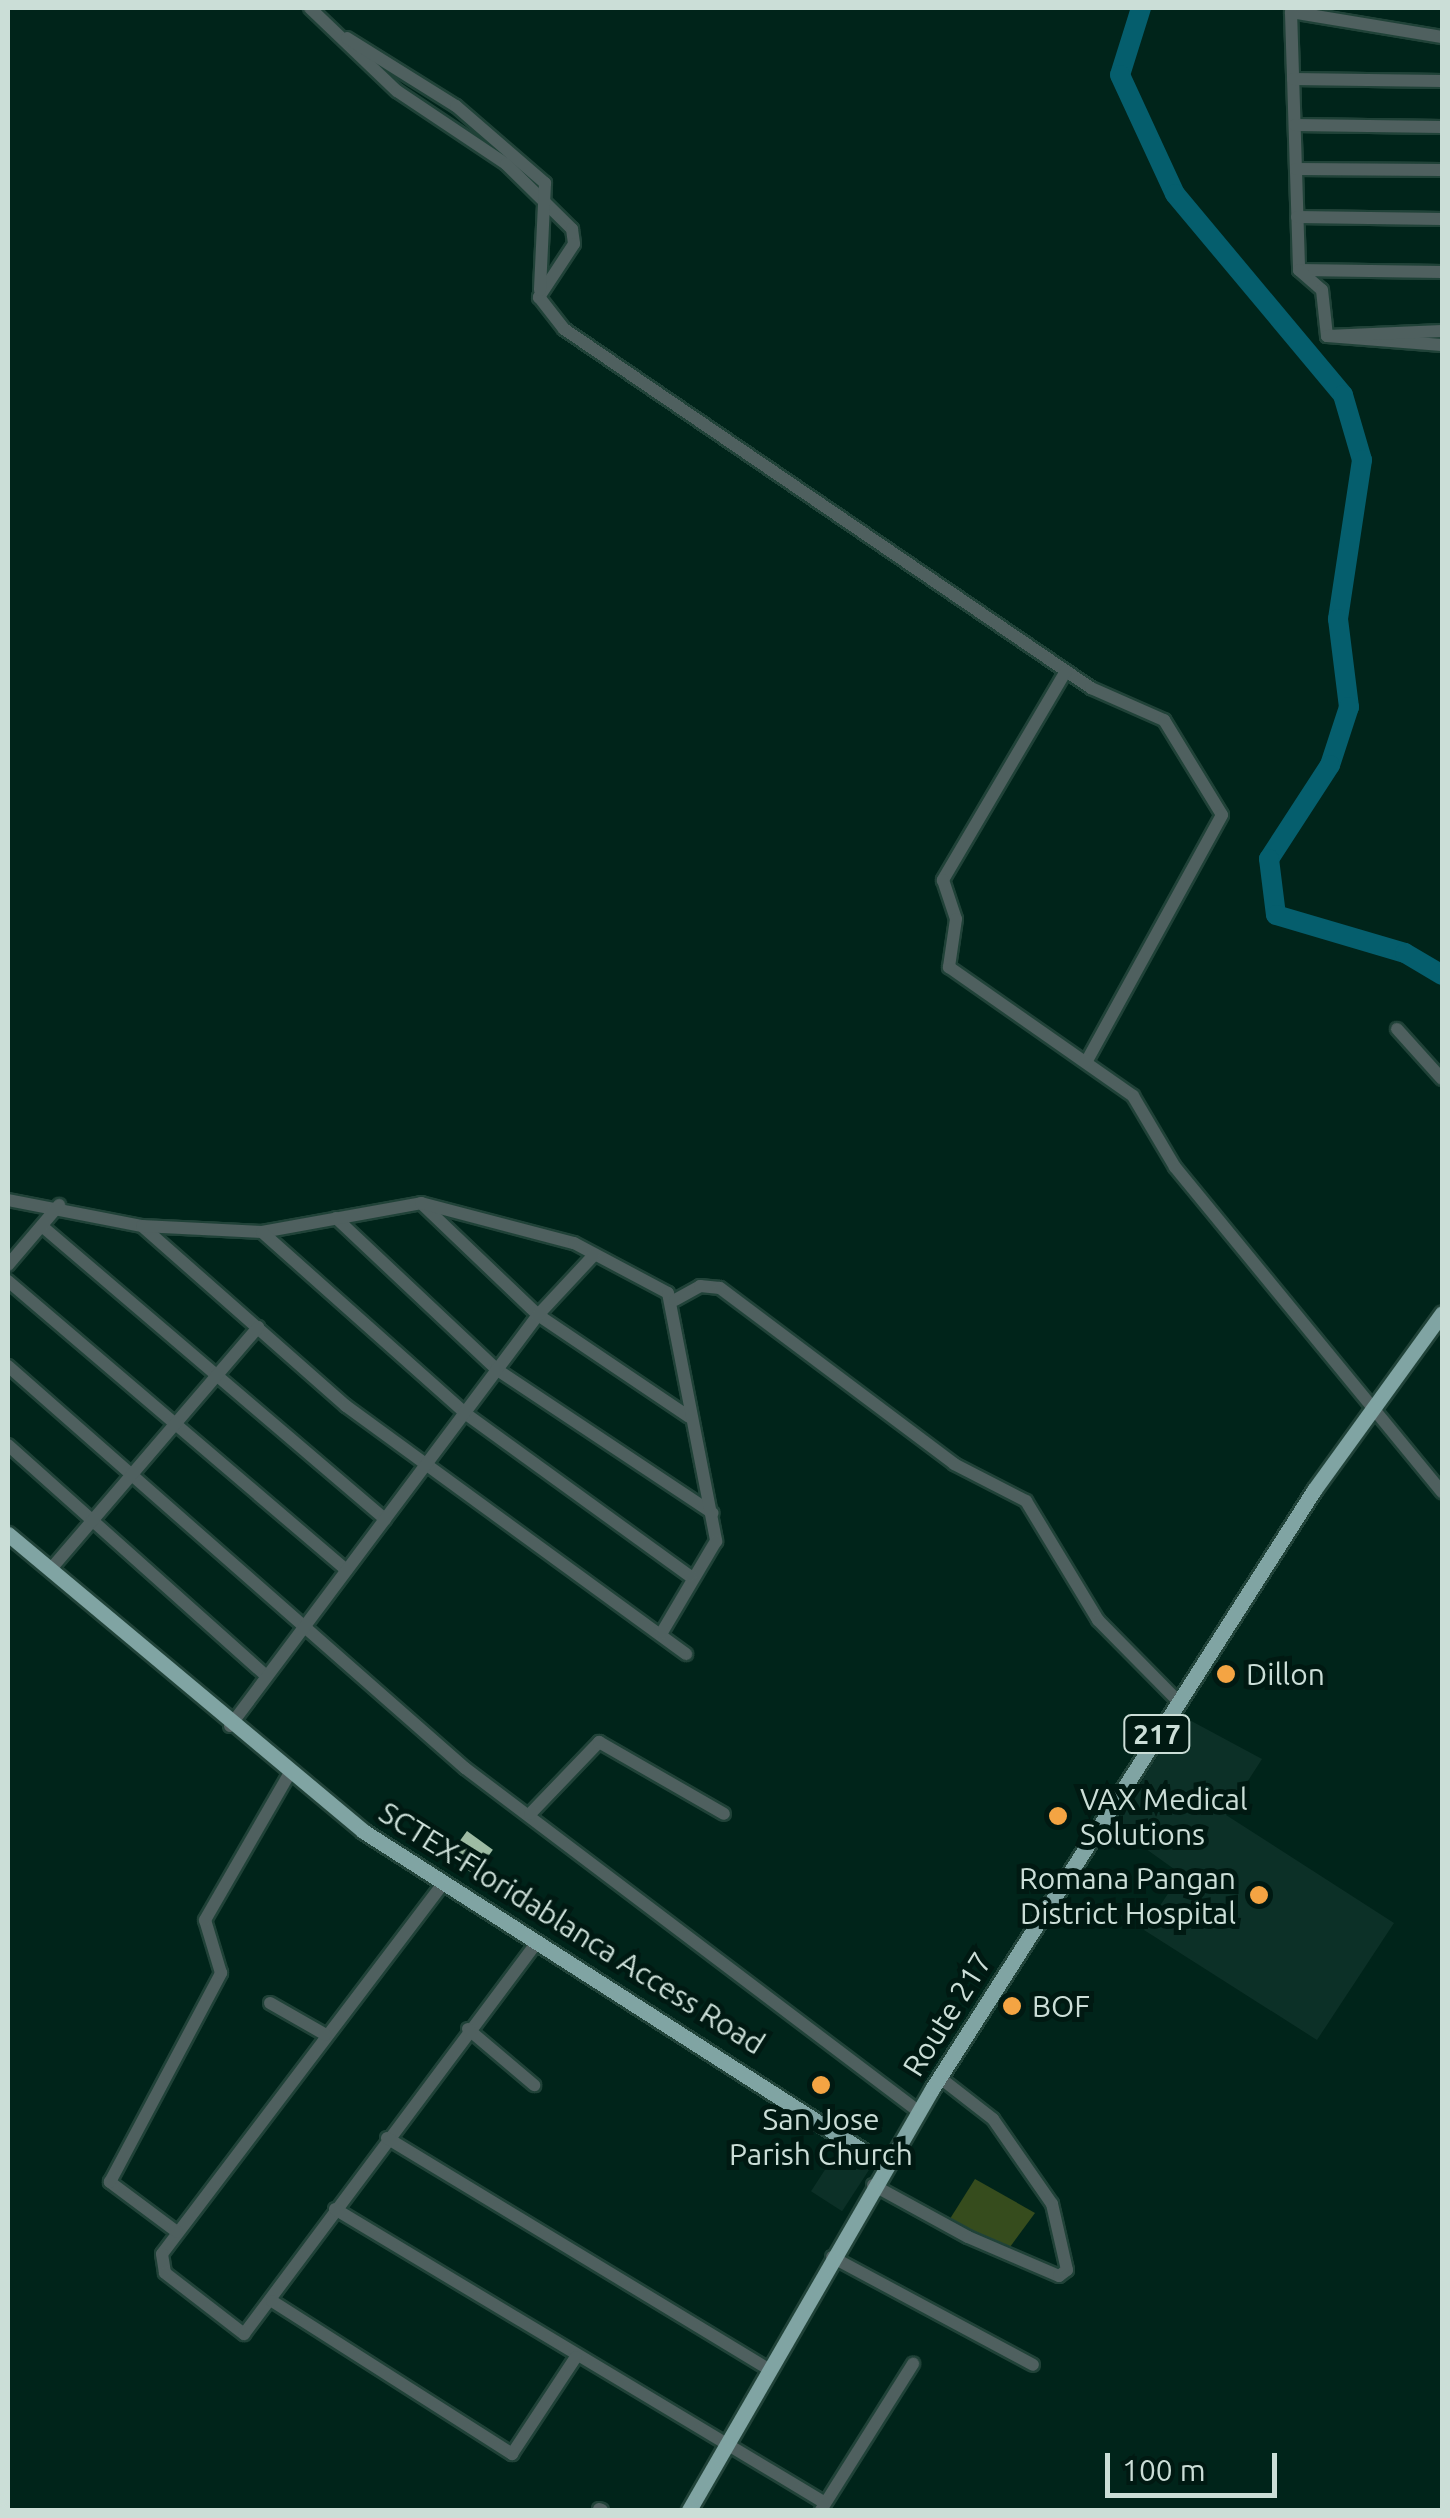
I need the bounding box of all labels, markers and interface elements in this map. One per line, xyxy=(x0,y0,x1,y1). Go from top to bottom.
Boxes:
place label: Dillon xyxy=(1246,1656,1325,1692)
marker: Dillon xyxy=(1215,1663,1237,1685)
road number: 217 xyxy=(1122,1711,1192,1757)
place label: VAX Medical Solutions xyxy=(1080,1781,1248,1852)
street label: SCTEX-Floridablanca Access Road xyxy=(373,1794,771,2062)
marker: VAX Medical Solutions xyxy=(1045,1803,1071,1829)
place label: Romana Pangan District Hospital xyxy=(1019,1860,1236,1930)
marker: Romana Pangan District Hospital xyxy=(1246,1882,1272,1908)
street label: Route 217 xyxy=(895,1945,999,2083)
place label: BOF xyxy=(1032,1988,1090,2024)
marker: BOF xyxy=(1001,1995,1023,2017)
marker: San Jose Parish Church xyxy=(810,2074,832,2096)
place label: San Jose Parish Church xyxy=(729,2101,913,2172)
scale bar xyxy=(1110,2433,1282,2495)
text: 100 m xyxy=(1122,2453,1206,2487)

